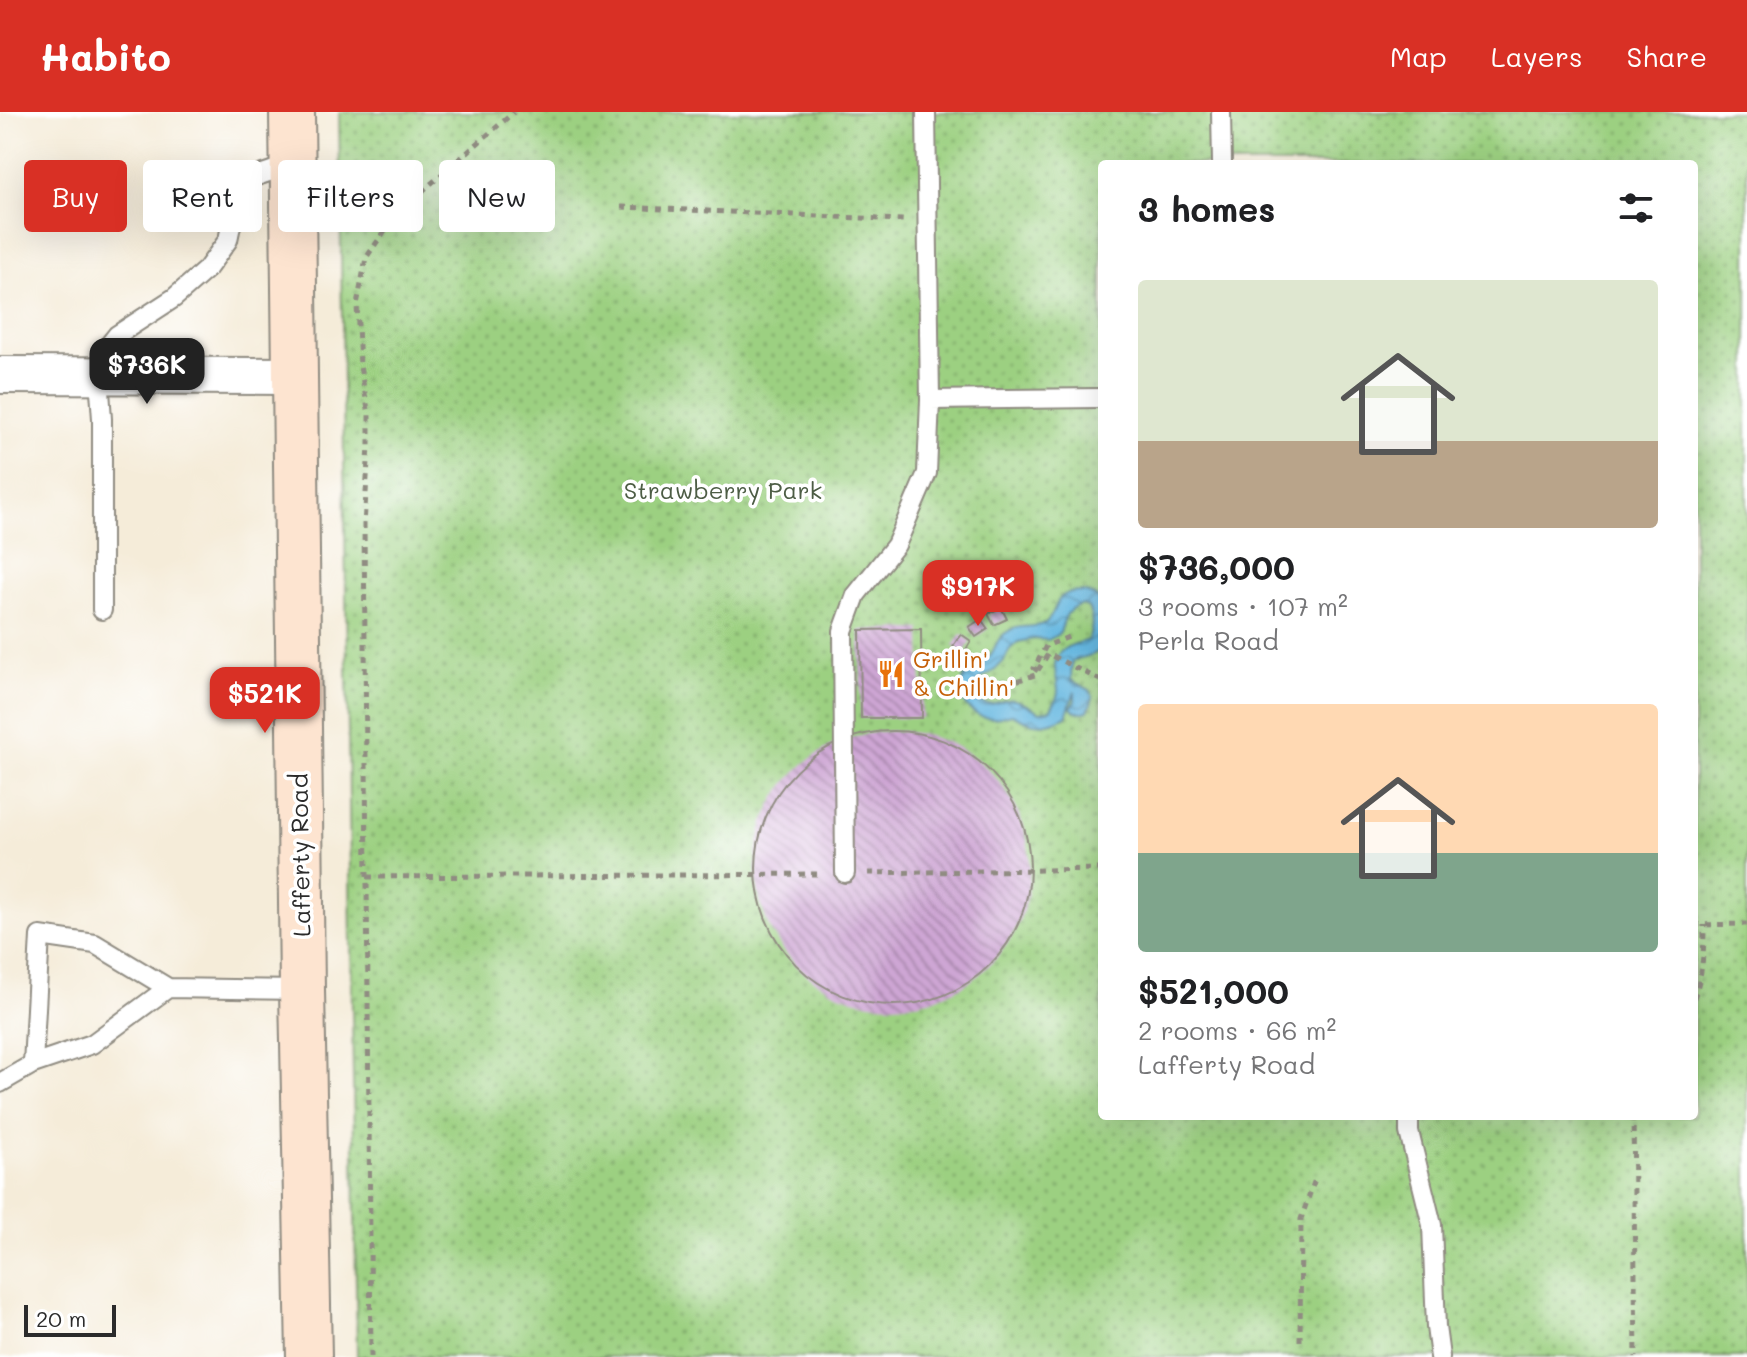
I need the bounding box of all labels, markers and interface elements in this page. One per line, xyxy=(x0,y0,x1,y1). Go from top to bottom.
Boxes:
text: Habito xyxy=(40,31,171,81)
text: Map xyxy=(1390,38,1447,74)
text: Layers xyxy=(1491,38,1583,74)
text: Share xyxy=(1627,38,1707,74)
chip: Buy xyxy=(24,160,127,232)
chip: Rent xyxy=(143,160,262,232)
chip: Filters xyxy=(278,160,423,232)
chip: New xyxy=(439,160,555,232)
text: 3 homes xyxy=(1138,186,1275,231)
icon: filters xyxy=(1614,186,1658,230)
icon: home xyxy=(1326,332,1470,476)
pin: $736K xyxy=(91,338,203,406)
text: $736K xyxy=(108,347,187,381)
park label: Strawberry Park xyxy=(624,474,822,505)
text: $736,000 xyxy=(1138,544,1295,589)
pin: $917K xyxy=(922,560,1034,628)
text: $917K xyxy=(941,569,1015,603)
text: 3 rooms · 107 m² xyxy=(1138,589,1348,623)
text: Perla Road xyxy=(1138,623,1279,657)
place label: Grillin' & Chillin' xyxy=(913,643,1014,702)
restaurant icon: Grillin' & Chillin' xyxy=(876,659,906,689)
pin: $521K xyxy=(209,667,321,735)
text: $521K xyxy=(228,676,302,710)
icon: home xyxy=(1326,756,1470,900)
street label: Lafferty Road xyxy=(283,773,316,937)
text: $521,000 xyxy=(1138,968,1289,1013)
text: 2 rooms · 66 m² xyxy=(1138,1013,1336,1047)
text: Lafferty Road xyxy=(1138,1047,1315,1081)
scale bar xyxy=(24,1301,116,1337)
text: 20 m xyxy=(36,1304,86,1333)

